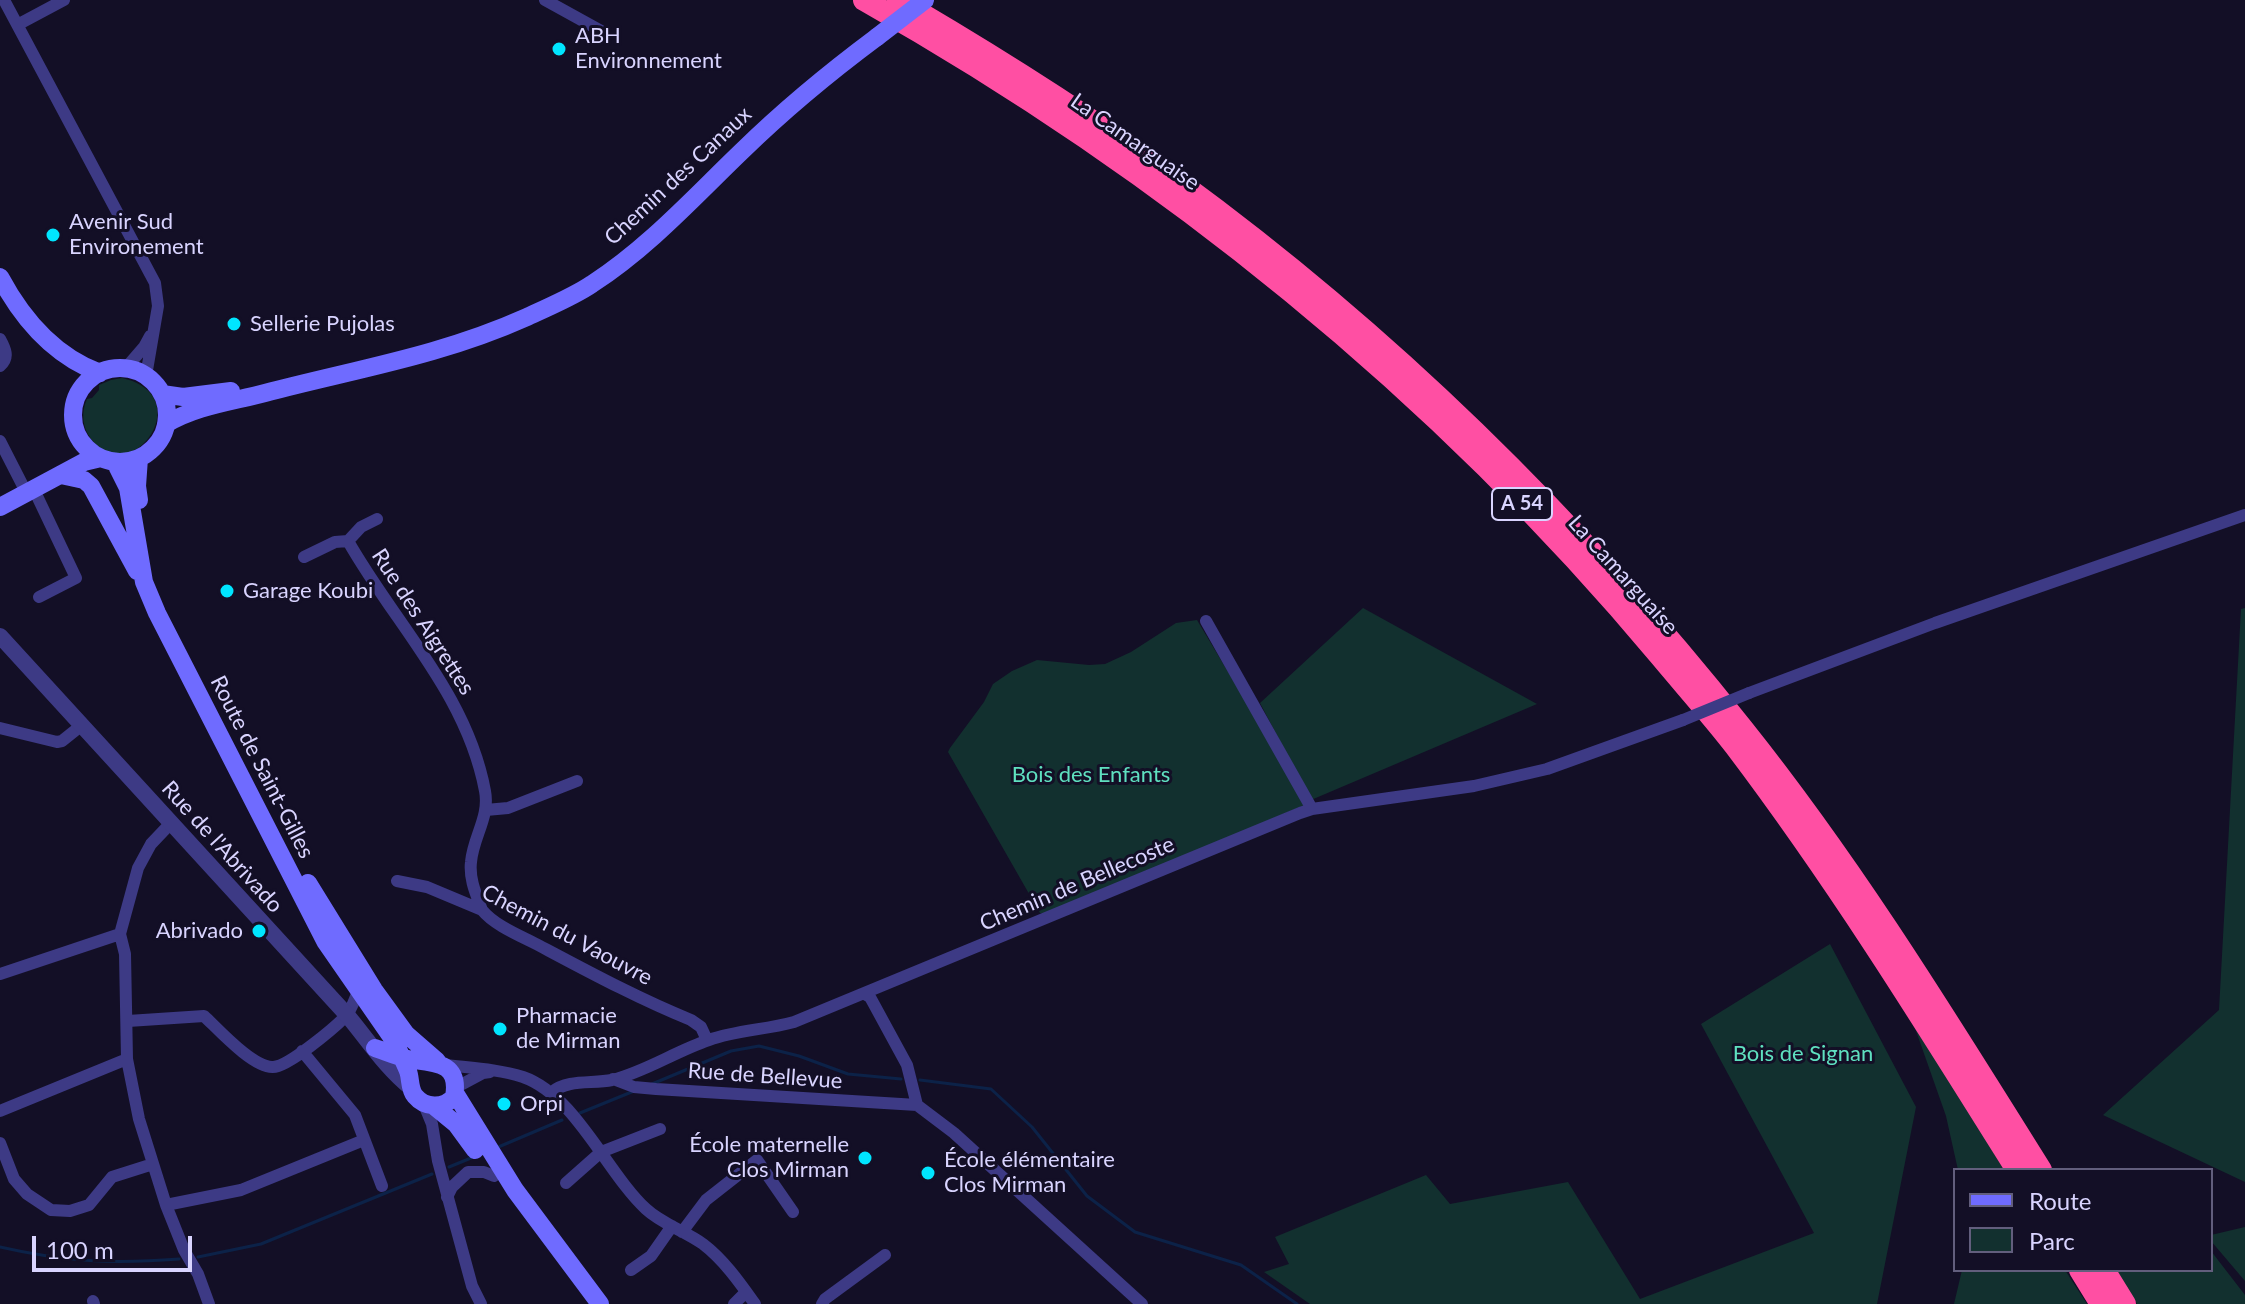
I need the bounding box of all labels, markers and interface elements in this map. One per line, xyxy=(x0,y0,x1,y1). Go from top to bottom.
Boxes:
place label: ABH Environnement xyxy=(575,23,722,74)
marker: ABH Environnement xyxy=(550,40,568,58)
street label: La Camarguaise xyxy=(1065,88,1205,196)
street label: Chemin des Canaux xyxy=(599,101,757,251)
place label: Avenir Sud Environement xyxy=(69,209,204,260)
marker: Avenir Sud Environement xyxy=(44,226,62,244)
place label: Sellerie Pujolas xyxy=(250,311,395,337)
marker: Sellerie Pujolas xyxy=(225,315,243,333)
road number: A 54 xyxy=(1492,488,1552,520)
street label: La Camarguaise xyxy=(1563,510,1683,640)
street label: Rue des Aigrettes xyxy=(366,544,480,700)
place label: Garage Koubi xyxy=(243,578,373,604)
marker: Garage Koubi xyxy=(218,582,236,600)
street label: Route de Saint-Gilles xyxy=(205,671,319,863)
park label: Bois des Enfants xyxy=(1012,762,1170,788)
street label: Rue de l'Abrivado xyxy=(156,776,288,918)
street label: Chemin de Bellecoste xyxy=(976,831,1178,937)
street label: Chemin du Vaouvre xyxy=(477,879,657,991)
place label: Abrivado xyxy=(156,918,243,944)
marker: Abrivado xyxy=(250,922,268,940)
place label: Pharmacie de Mirman xyxy=(516,1003,620,1054)
marker: Pharmacie de Mirman xyxy=(491,1020,509,1038)
park label: Bois de Signan xyxy=(1733,1041,1873,1067)
street label: Rue de Bellevue xyxy=(687,1057,843,1095)
place label: Orpi xyxy=(520,1091,563,1117)
marker: Orpi xyxy=(495,1095,513,1113)
place label: École maternelle Clos Mirman xyxy=(689,1132,849,1184)
place label: École élémentaire Clos Mirman xyxy=(944,1147,1115,1198)
marker: École maternelle Clos Mirman xyxy=(856,1149,874,1167)
marker: École élémentaire Clos Mirman xyxy=(919,1164,937,1182)
legend xyxy=(1953,1168,2213,1272)
text: Route xyxy=(2029,1186,2091,1215)
scale bar xyxy=(36,1220,196,1270)
text: Parc xyxy=(2029,1226,2075,1255)
text: 100 m xyxy=(46,1235,114,1264)

